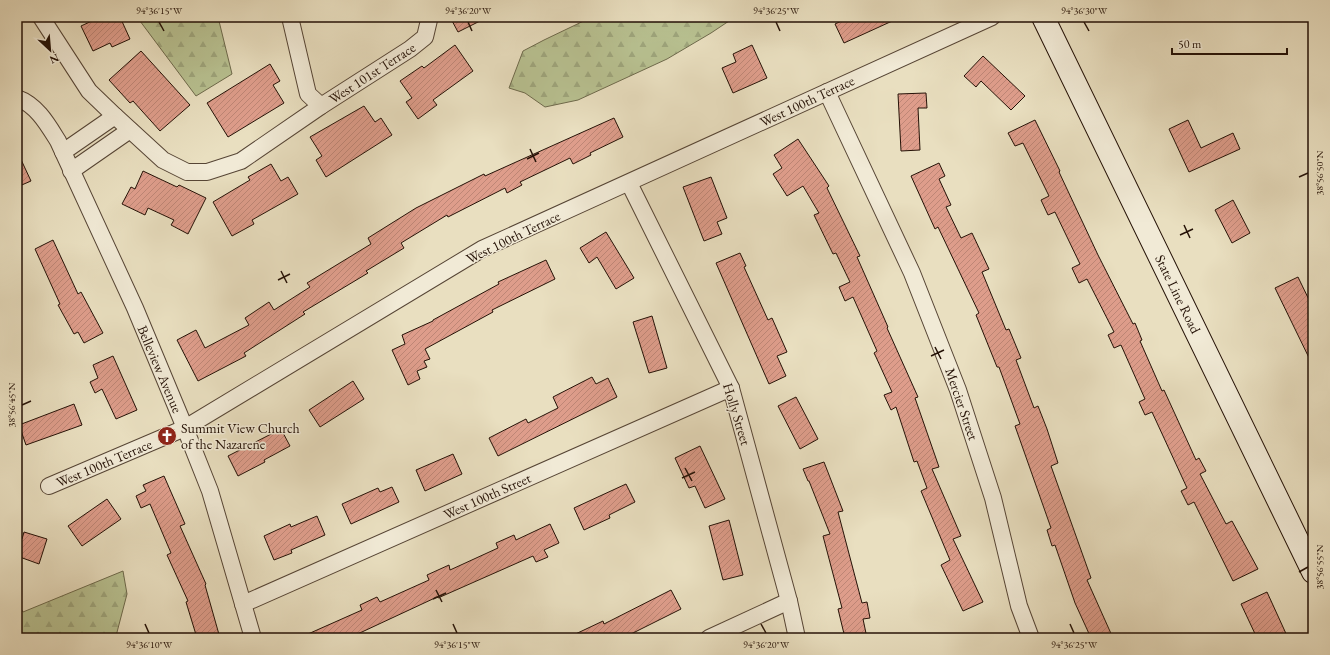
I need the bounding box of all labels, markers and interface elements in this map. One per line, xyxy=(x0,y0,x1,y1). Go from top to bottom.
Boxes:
text: 94°36'15"W xyxy=(136,4,183,17)
text: 94°36'20"W xyxy=(445,4,492,17)
text: 94°36'25"W xyxy=(753,4,800,17)
text: 94°36'30"W xyxy=(1061,4,1108,17)
north arrow xyxy=(30,30,70,70)
scale bar xyxy=(1172,30,1287,56)
text: 50 m xyxy=(1178,36,1202,52)
street label: West 101st Terrace xyxy=(325,38,419,108)
text: N xyxy=(47,51,61,67)
street label: West 100th Terrace xyxy=(757,71,858,131)
text: 38°56'50"N xyxy=(1313,150,1326,195)
street label: West 100th Terrace xyxy=(463,206,563,268)
street label: State Line Road xyxy=(1151,252,1205,337)
street label: Belleview Avenue xyxy=(133,322,187,416)
street label: Mercier Street xyxy=(941,365,983,443)
street label: Holly Street xyxy=(719,381,755,448)
text: 38°56'45"N xyxy=(5,382,18,427)
place label: Summit View Church of the Nazarene xyxy=(181,419,300,453)
church icon: Summit View Church of the Nazarene xyxy=(156,425,178,447)
street label: West 100th Terrace xyxy=(53,435,155,491)
street label: West 100th Street xyxy=(440,468,534,523)
text: 38°56'55"N xyxy=(1313,544,1326,589)
text: 94°36'10"W xyxy=(126,638,173,651)
text: 94°36'15"W xyxy=(434,638,481,651)
text: 94°36'20"W xyxy=(743,638,790,651)
text: 94°36'25"W xyxy=(1051,638,1098,651)

